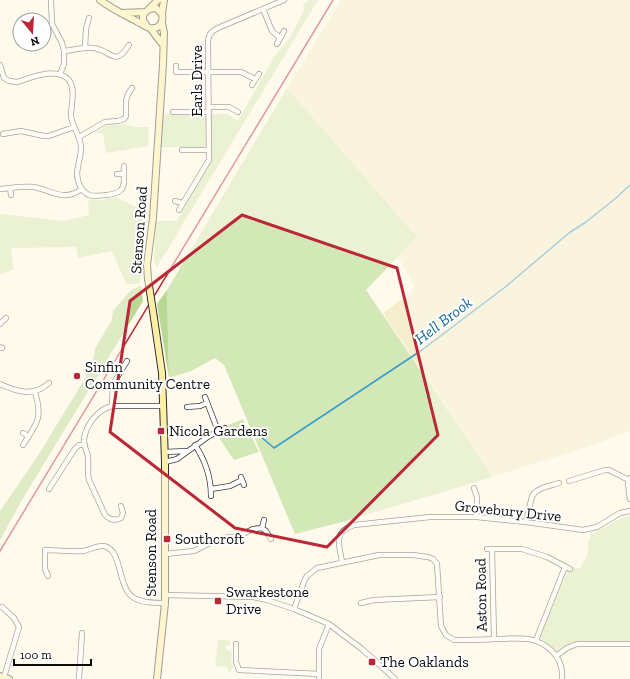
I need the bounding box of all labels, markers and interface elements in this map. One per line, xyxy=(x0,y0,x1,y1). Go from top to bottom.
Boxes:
north arrow xyxy=(12,12,52,52)
text: N xyxy=(28,34,41,49)
street label: Earls Drive xyxy=(188,45,206,117)
street label: Stenson Road xyxy=(127,185,151,274)
water label: Hell Brook xyxy=(411,293,476,348)
place label: Sinfin Community Centre xyxy=(85,358,210,393)
marker: Sinfin Community Centre xyxy=(72,371,82,381)
place label: Nicola Gardens xyxy=(169,422,268,440)
marker: Nicola Gardens xyxy=(156,426,166,436)
street label: Grovebury Drive xyxy=(454,496,562,526)
street label: Stenson Road xyxy=(142,508,160,597)
place label: Southcroft xyxy=(175,530,245,548)
marker: Southcroft xyxy=(162,534,172,544)
street label: Aston Road xyxy=(471,557,491,632)
place label: Swarkestone Drive xyxy=(226,583,309,618)
marker: Swarkestone Drive xyxy=(213,596,223,606)
scale bar xyxy=(14,641,91,667)
text: 100 m xyxy=(20,648,52,662)
place label: The Oaklands xyxy=(380,653,469,671)
marker: The Oaklands xyxy=(367,657,377,667)

